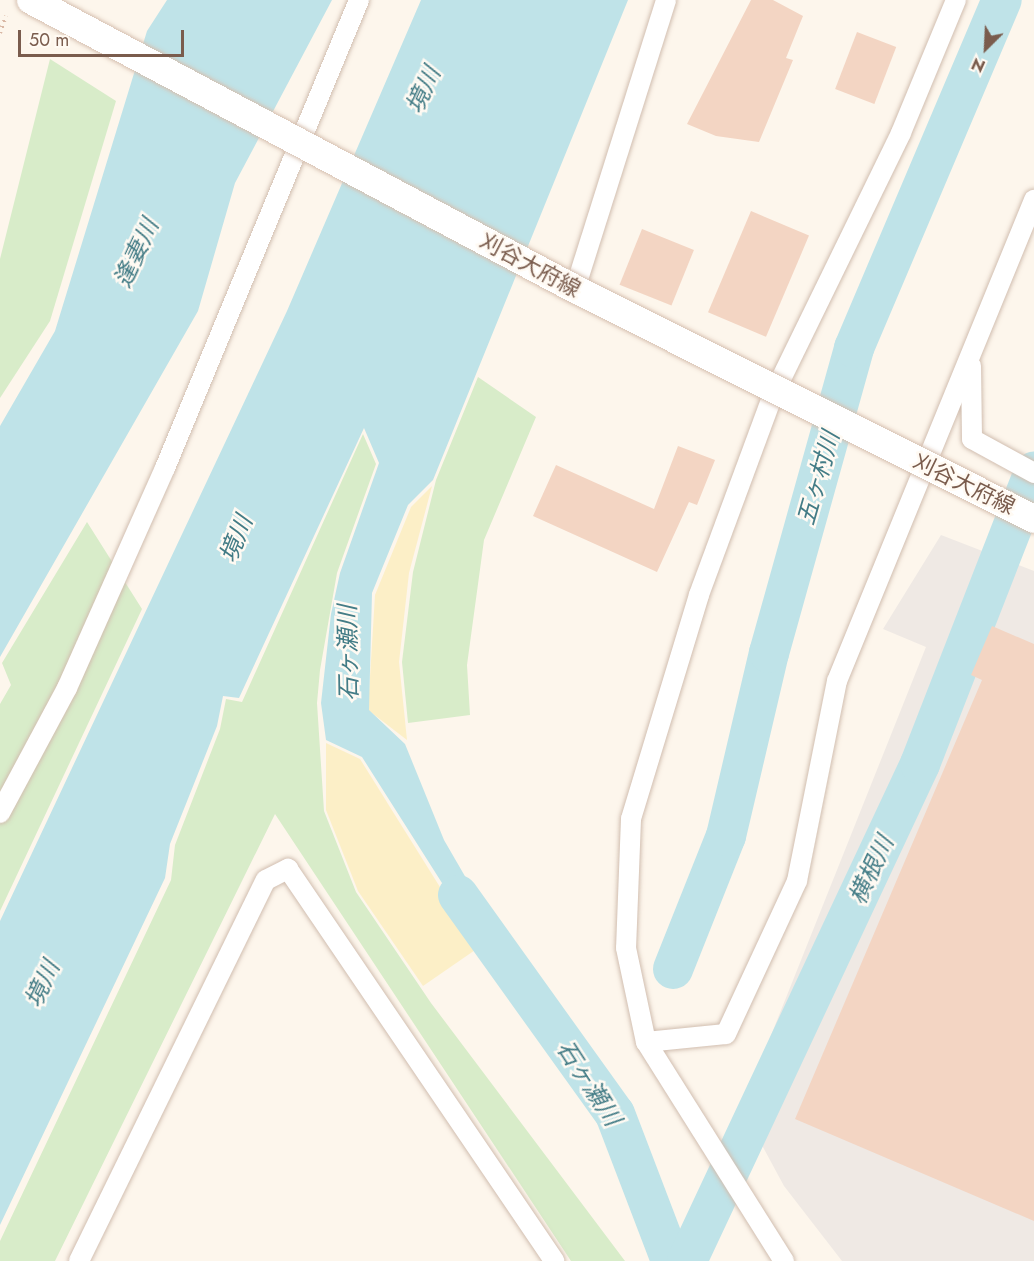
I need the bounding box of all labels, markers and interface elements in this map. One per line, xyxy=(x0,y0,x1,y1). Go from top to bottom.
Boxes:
scale bar xyxy=(21,18,188,56)
north arrow xyxy=(956,18,1016,78)
text: 50 m xyxy=(29,27,69,53)
text: N xyxy=(968,52,989,78)
water label: 境川 xyxy=(400,62,446,118)
water label: 逢妻川 xyxy=(108,214,164,292)
street label: 刈谷大府線 xyxy=(475,228,585,302)
water label: 五ヶ村川 xyxy=(791,428,845,528)
street label: 刈谷大府線 xyxy=(909,448,1019,520)
water label: 境川 xyxy=(214,511,258,567)
water label: 石ヶ瀬川 xyxy=(333,605,363,701)
water label: 横根川 xyxy=(843,831,899,909)
water label: 境川 xyxy=(19,956,65,1012)
water label: 石ヶ瀬川 xyxy=(551,1035,627,1131)

